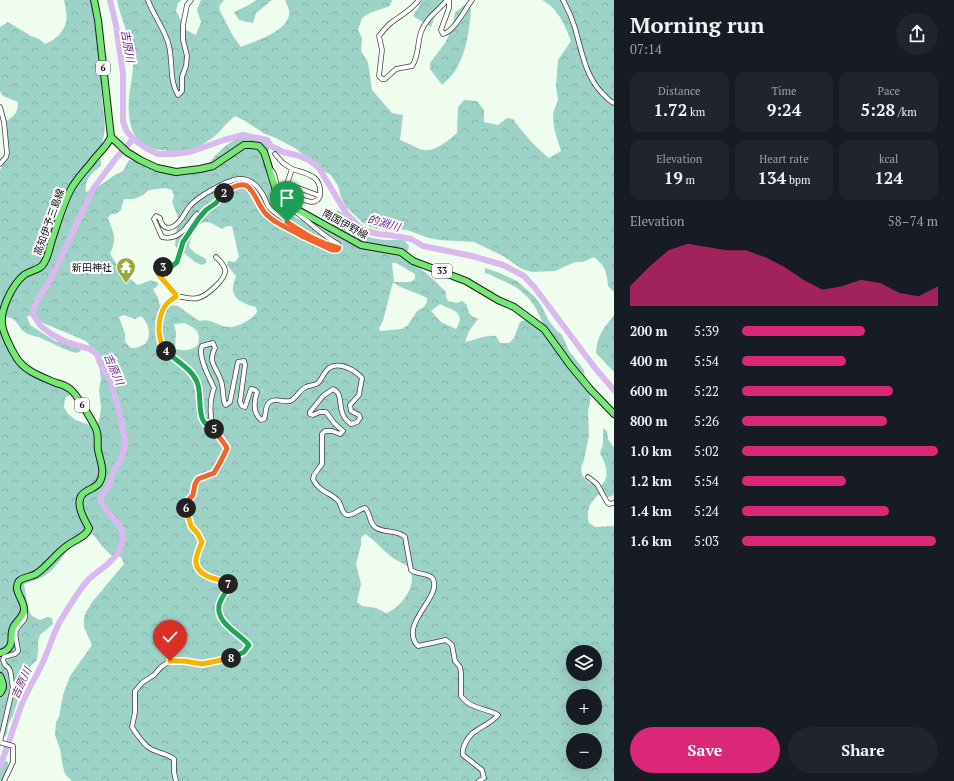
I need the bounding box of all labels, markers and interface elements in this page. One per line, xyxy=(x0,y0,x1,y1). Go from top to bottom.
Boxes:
text: Morning run xyxy=(630,10,764,39)
button: share xyxy=(896,13,938,55)
water label: 吉原川 xyxy=(118,29,138,64)
text: 07:14 xyxy=(630,40,662,58)
road number: 6 xyxy=(96,61,110,75)
text: Distance xyxy=(658,84,701,98)
text: Time xyxy=(771,84,797,98)
text: Pace xyxy=(877,84,900,98)
text: 1.72 xyxy=(653,98,687,121)
text: 9:24 xyxy=(767,98,801,121)
text: 5:28 xyxy=(861,98,895,121)
text: km xyxy=(687,105,705,119)
text: /km xyxy=(895,105,917,119)
text: Elevation xyxy=(656,152,702,166)
text: Heart rate xyxy=(759,152,809,166)
text: kcal xyxy=(879,152,898,166)
text: 19 xyxy=(664,166,683,189)
text: 134 xyxy=(757,166,786,189)
text: 124 xyxy=(874,166,903,189)
text: m xyxy=(683,173,695,187)
text: bpm xyxy=(786,173,811,187)
pin xyxy=(270,181,304,222)
pin: 2 xyxy=(214,183,234,203)
text: 2 xyxy=(221,186,227,200)
street label: 高知伊予三島線 xyxy=(31,187,67,257)
icon: arrive xyxy=(276,187,298,209)
street label: 南国伊野線 xyxy=(320,206,370,242)
water label: 的淵川 xyxy=(366,212,403,235)
text: Elevation xyxy=(630,212,685,230)
text: 58–74 m xyxy=(888,212,938,230)
temple icon: 新田神社 xyxy=(115,256,137,284)
pin: 3 xyxy=(153,257,173,277)
text: 3 xyxy=(160,260,166,274)
place label: 新田神社 xyxy=(72,261,112,274)
road number: 33 xyxy=(432,264,452,278)
text: 200 m xyxy=(630,322,668,340)
text: 5:39 xyxy=(694,322,719,340)
pin: 4 xyxy=(156,341,176,361)
text: 4 xyxy=(163,344,169,358)
water label: 吉原川 xyxy=(101,351,128,388)
text: 400 m xyxy=(630,352,668,370)
text: 5:54 xyxy=(694,352,719,370)
text: 600 m xyxy=(630,382,668,400)
text: 5:22 xyxy=(694,382,719,400)
road number: 6 xyxy=(75,398,89,412)
text: 800 m xyxy=(630,412,668,430)
text: 5:26 xyxy=(694,412,719,430)
pin: 5 xyxy=(204,419,224,439)
text: 5 xyxy=(211,422,217,436)
text: 1.0 km xyxy=(630,442,672,460)
text: 5:02 xyxy=(694,442,719,460)
text: 1.2 km xyxy=(630,472,672,490)
text: 5:54 xyxy=(694,472,719,490)
pin: 6 xyxy=(176,498,196,518)
text: 6 xyxy=(183,501,189,515)
text: 1.4 km xyxy=(630,502,672,520)
text: 5:24 xyxy=(694,502,719,520)
text: 1.6 km xyxy=(630,532,672,550)
text: 5:03 xyxy=(694,532,719,550)
pin: 7 xyxy=(218,574,238,594)
text: 7 xyxy=(225,577,231,591)
pin xyxy=(153,620,187,661)
icon: check xyxy=(159,626,181,648)
map controls xyxy=(566,645,602,769)
button: layers xyxy=(566,645,602,681)
pin: 8 xyxy=(221,648,241,668)
text: 8 xyxy=(228,651,234,665)
water label: 吉原川 xyxy=(8,664,35,701)
button: + xyxy=(566,689,602,725)
button: Save xyxy=(630,727,780,773)
button: Share xyxy=(788,727,938,773)
button: − xyxy=(566,733,602,769)

